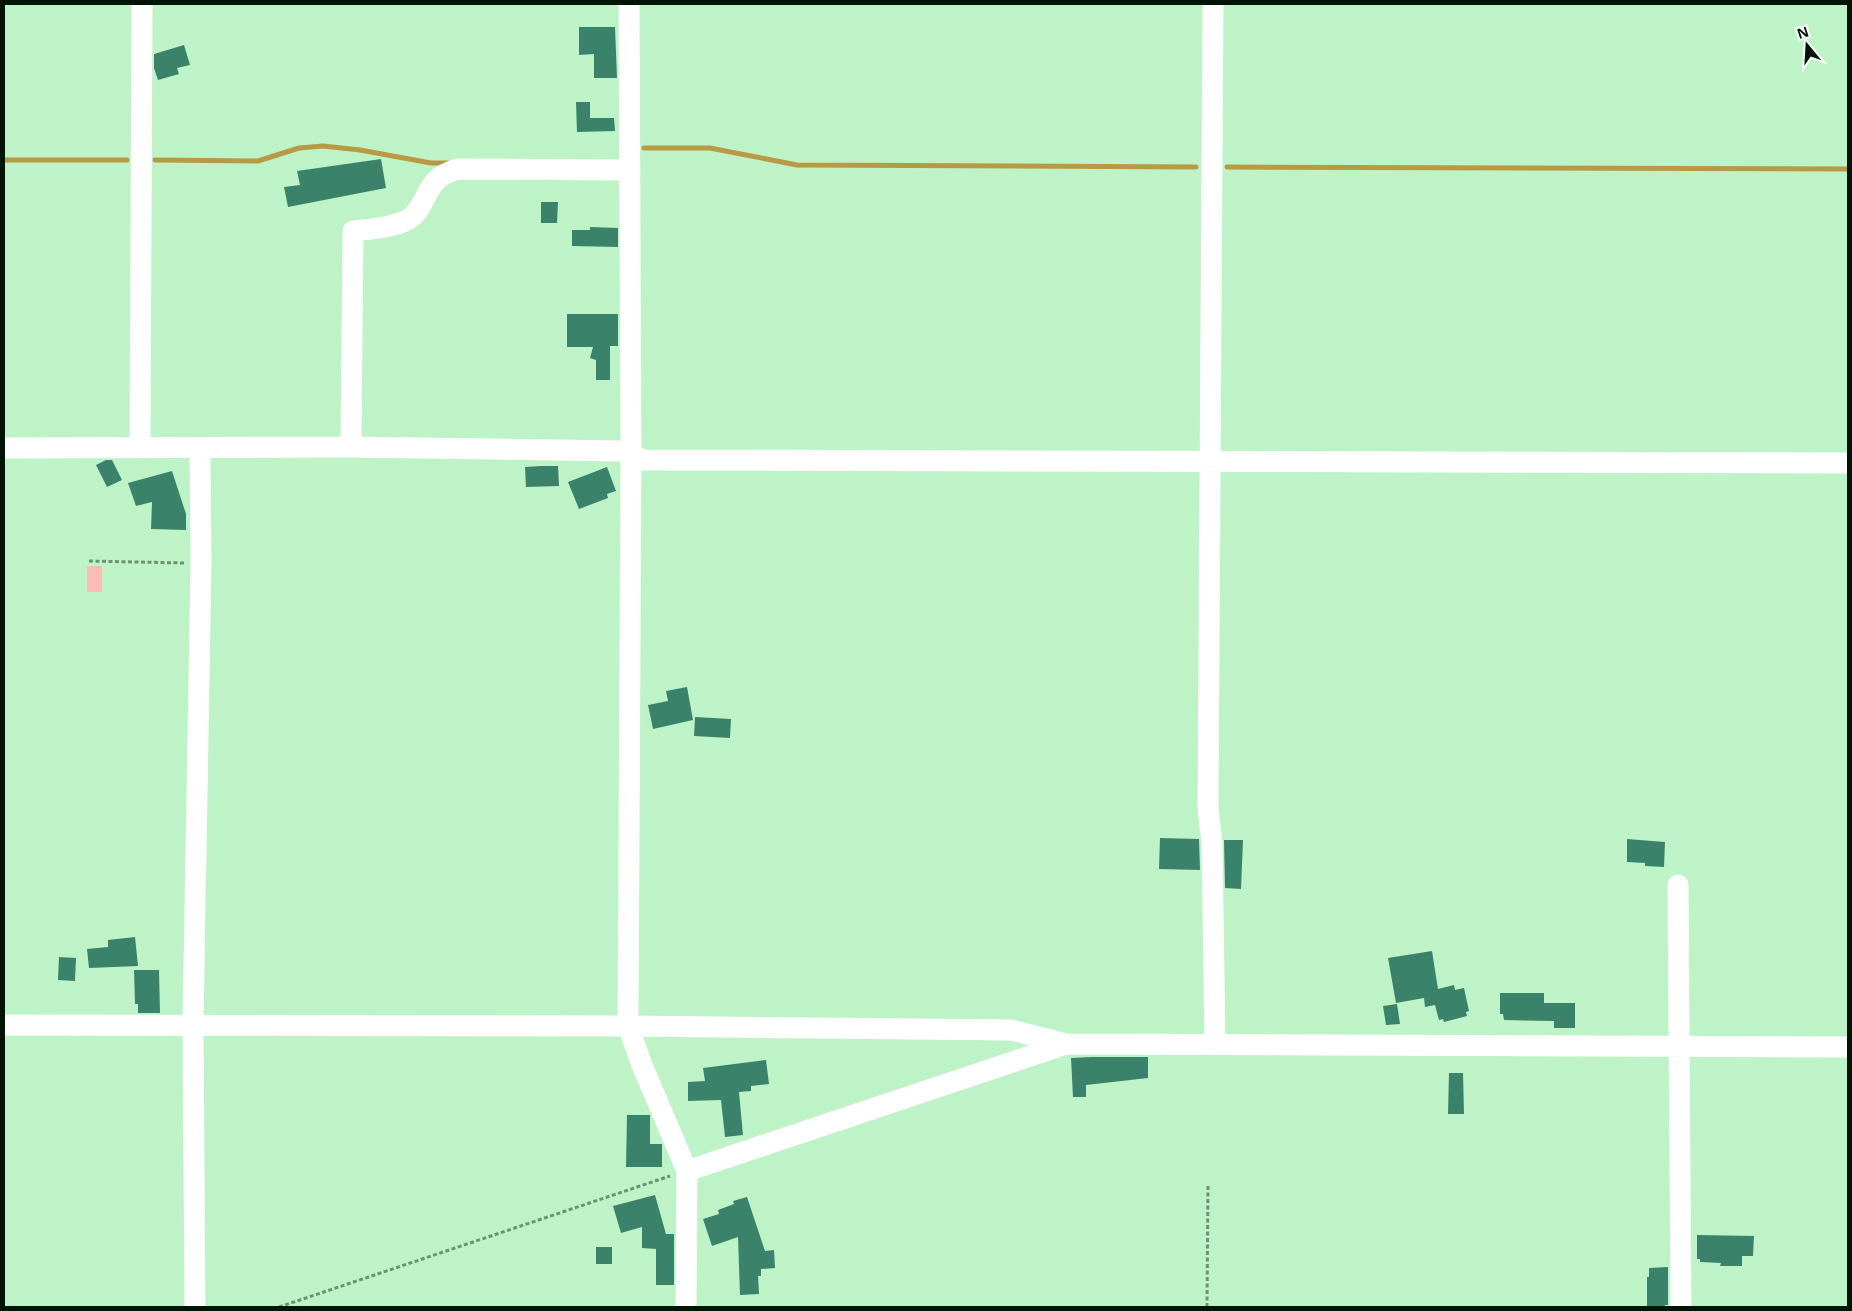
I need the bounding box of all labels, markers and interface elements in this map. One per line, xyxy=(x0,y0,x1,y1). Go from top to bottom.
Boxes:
north arrow xyxy=(1782,20,1832,70)
text: N xyxy=(1794,21,1811,43)

